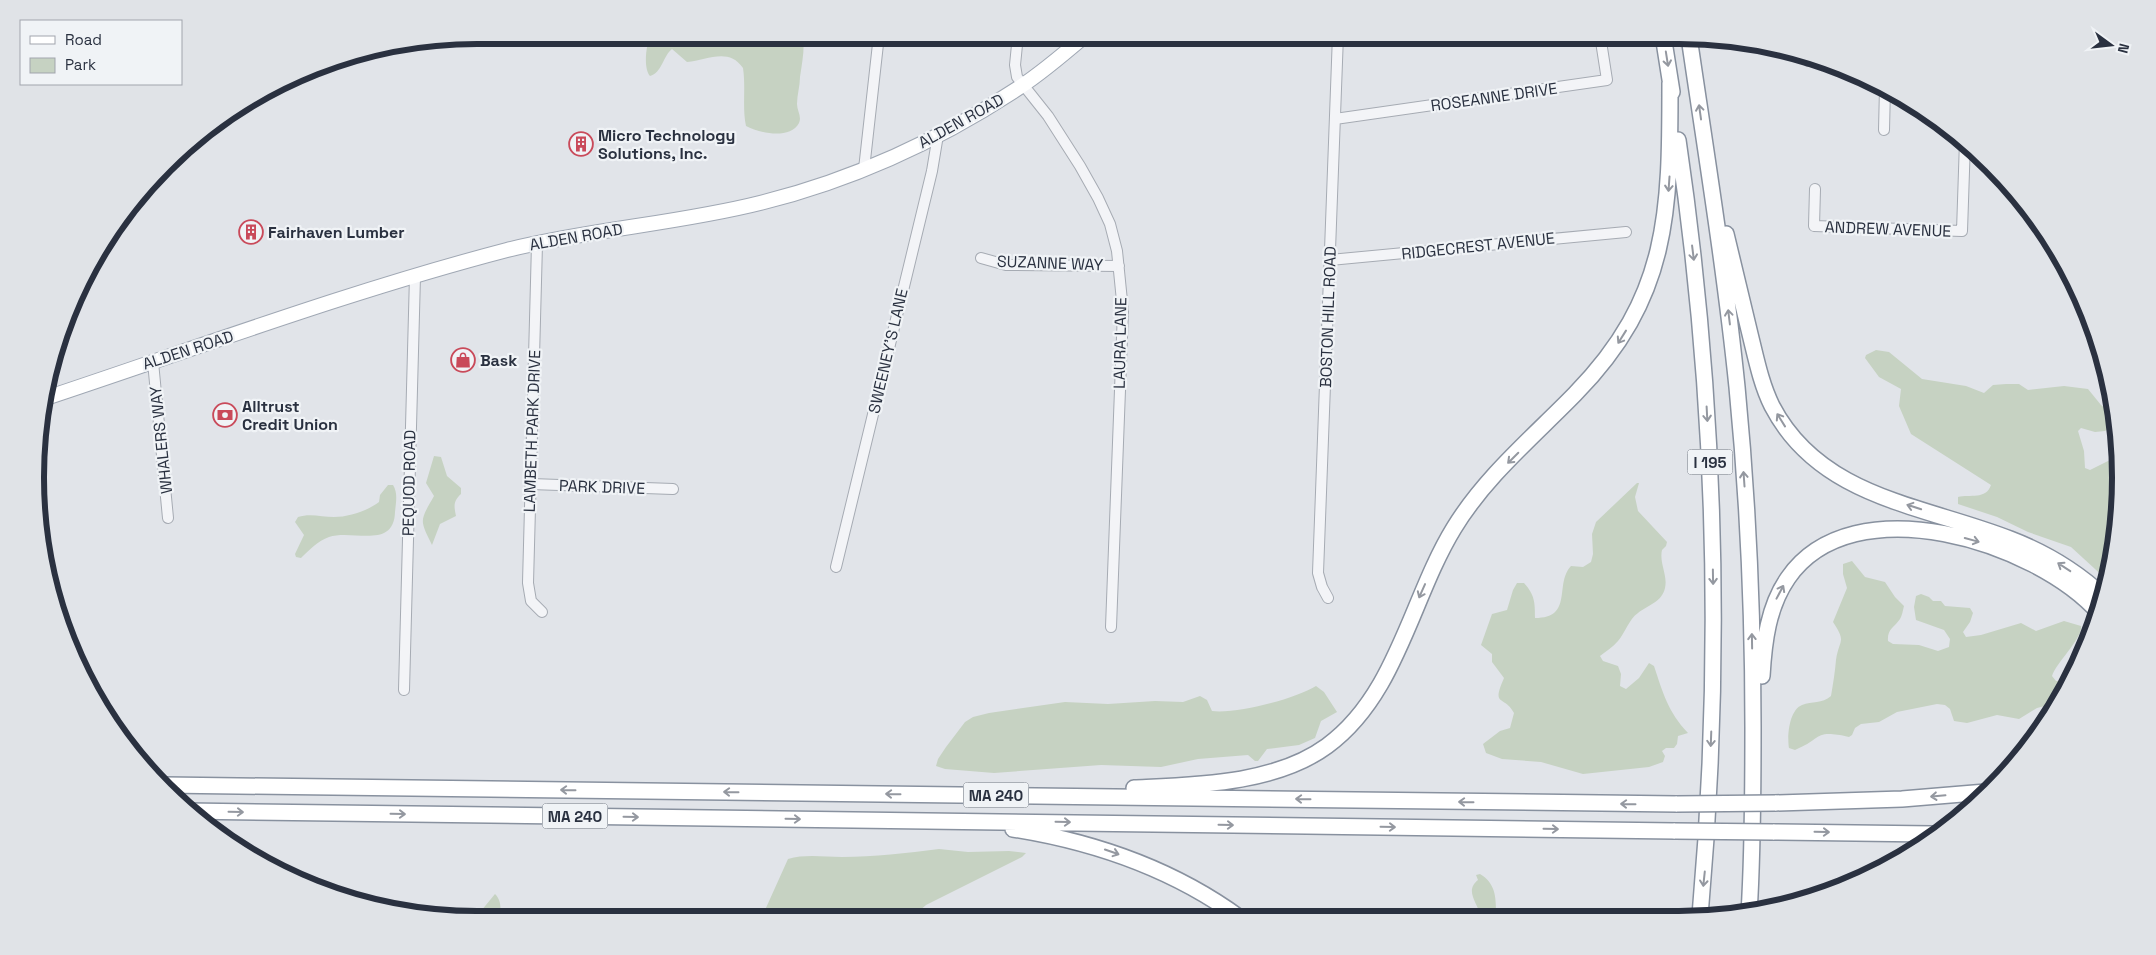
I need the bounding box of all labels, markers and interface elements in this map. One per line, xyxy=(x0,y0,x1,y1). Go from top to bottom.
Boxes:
legend xyxy=(20,20,182,85)
north arrow xyxy=(2086,20,2136,70)
text: Road xyxy=(65,30,102,49)
text: N xyxy=(2114,41,2133,55)
one-way arrow xyxy=(1662,51,1672,67)
text: Park xyxy=(65,55,96,74)
street label: ROSEANNE DRIVE xyxy=(1429,78,1559,116)
street label: ALDEN ROAD xyxy=(915,89,1007,153)
one-way arrow xyxy=(1695,104,1705,120)
place label: Micro Technology Solutions, Inc. xyxy=(598,125,735,164)
building icon: Micro Technology Solutions, Inc. xyxy=(568,131,594,157)
one-way arrow xyxy=(1665,176,1674,192)
street label: ANDREW AVENUE xyxy=(1824,216,1952,242)
street label: ALDEN ROAD xyxy=(528,218,624,256)
building icon: Fairhaven Lumber xyxy=(238,219,264,245)
place label: Fairhaven Lumber xyxy=(268,222,405,243)
street label: RIDGECREST AVENUE xyxy=(1400,227,1556,265)
one-way arrow xyxy=(1688,244,1698,260)
street label: BOSTON HILL ROAD xyxy=(1315,246,1341,388)
street label: SUZANNE WAY xyxy=(997,251,1104,275)
street label: SWEENEY'S LANE xyxy=(863,286,913,416)
street label: LAURA LANE xyxy=(1109,297,1131,389)
one-way arrow xyxy=(1724,309,1734,325)
street label: ALDEN ROAD xyxy=(140,325,236,375)
one-way arrow xyxy=(1616,330,1626,344)
shop icon: Bask xyxy=(450,347,476,373)
street label: LAMBETH PARK DRIVE xyxy=(519,349,545,513)
place label: Bask xyxy=(480,350,517,371)
street label: WHALERS WAY xyxy=(145,385,177,495)
place label: Alltrust Credit Union xyxy=(242,396,338,435)
bank icon: Alltrust Credit Union xyxy=(212,402,238,428)
one-way arrow xyxy=(1703,406,1712,422)
one-way arrow xyxy=(1776,414,1786,428)
street label: PEQUOD ROAD xyxy=(398,430,420,536)
road number: I 195 xyxy=(1688,450,1732,474)
one-way arrow xyxy=(1507,451,1519,464)
one-way arrow xyxy=(1740,471,1749,487)
street label: PARK DRIVE xyxy=(559,475,645,499)
one-way arrow xyxy=(1906,501,1922,511)
one-way arrow xyxy=(1963,536,1979,545)
one-way arrow xyxy=(2058,561,2072,571)
one-way arrow xyxy=(1708,568,1718,584)
one-way arrow xyxy=(1417,583,1427,598)
one-way arrow xyxy=(1775,584,1785,599)
one-way arrow xyxy=(1748,633,1757,649)
one-way arrow xyxy=(1707,731,1716,747)
road number: MA 240 xyxy=(964,782,1028,808)
one-way arrow xyxy=(561,785,577,795)
one-way arrow xyxy=(723,787,740,797)
one-way arrow xyxy=(886,789,902,799)
one-way arrow xyxy=(1930,791,1946,801)
one-way arrow xyxy=(1295,795,1311,804)
one-way arrow xyxy=(1458,797,1474,806)
one-way arrow xyxy=(1620,799,1636,809)
road number: MA 240 xyxy=(542,804,608,828)
one-way arrow xyxy=(228,807,244,817)
one-way arrow xyxy=(390,809,406,819)
one-way arrow xyxy=(622,812,639,822)
one-way arrow xyxy=(785,814,801,824)
one-way arrow xyxy=(1055,818,1071,827)
one-way arrow xyxy=(1218,820,1234,830)
one-way arrow xyxy=(1380,822,1396,832)
one-way arrow xyxy=(1542,824,1559,834)
one-way arrow xyxy=(1813,828,1829,837)
one-way arrow xyxy=(1104,848,1120,858)
one-way arrow xyxy=(1699,871,1709,887)

